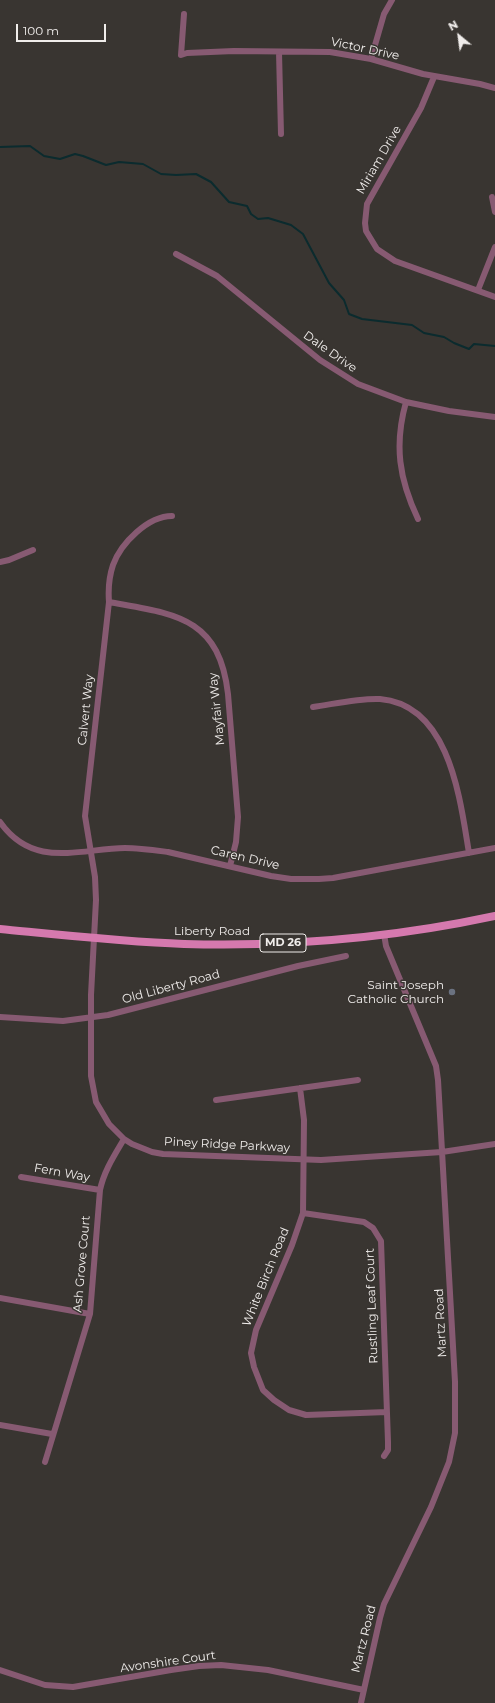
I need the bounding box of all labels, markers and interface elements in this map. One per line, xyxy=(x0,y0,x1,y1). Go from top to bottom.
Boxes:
scale bar xyxy=(18,16,108,42)
north arrow xyxy=(439,16,479,56)
text: N xyxy=(446,17,460,34)
text: 100 m xyxy=(23,23,59,38)
street label: Victor Drive xyxy=(329,35,401,63)
street label: Miriam Drive xyxy=(354,123,404,197)
street label: Dale Drive xyxy=(300,328,360,376)
street label: Mayfair Way xyxy=(206,672,228,746)
street label: Calvert Way xyxy=(75,674,97,746)
street label: Caren Drive xyxy=(209,843,281,873)
street label: Liberty Road xyxy=(174,924,250,938)
road number: MD 26 xyxy=(260,934,306,952)
street label: Old Liberty Road xyxy=(120,967,222,1007)
place label: Saint Joseph Catholic Church xyxy=(348,978,444,1006)
marker: Saint Joseph Catholic Church xyxy=(447,987,457,997)
street label: Piney Ridge Parkway xyxy=(164,1135,290,1155)
street label: Fern Way xyxy=(33,1161,91,1185)
street label: Ash Grove Court xyxy=(71,1215,93,1313)
street label: White Birch Road xyxy=(240,1225,292,1329)
street label: Rustling Leaf Court xyxy=(363,1248,381,1364)
street label: Martz Road xyxy=(432,1288,450,1358)
street label: Martz Road xyxy=(349,1604,379,1674)
street label: Avonshire Court xyxy=(119,1648,217,1676)

